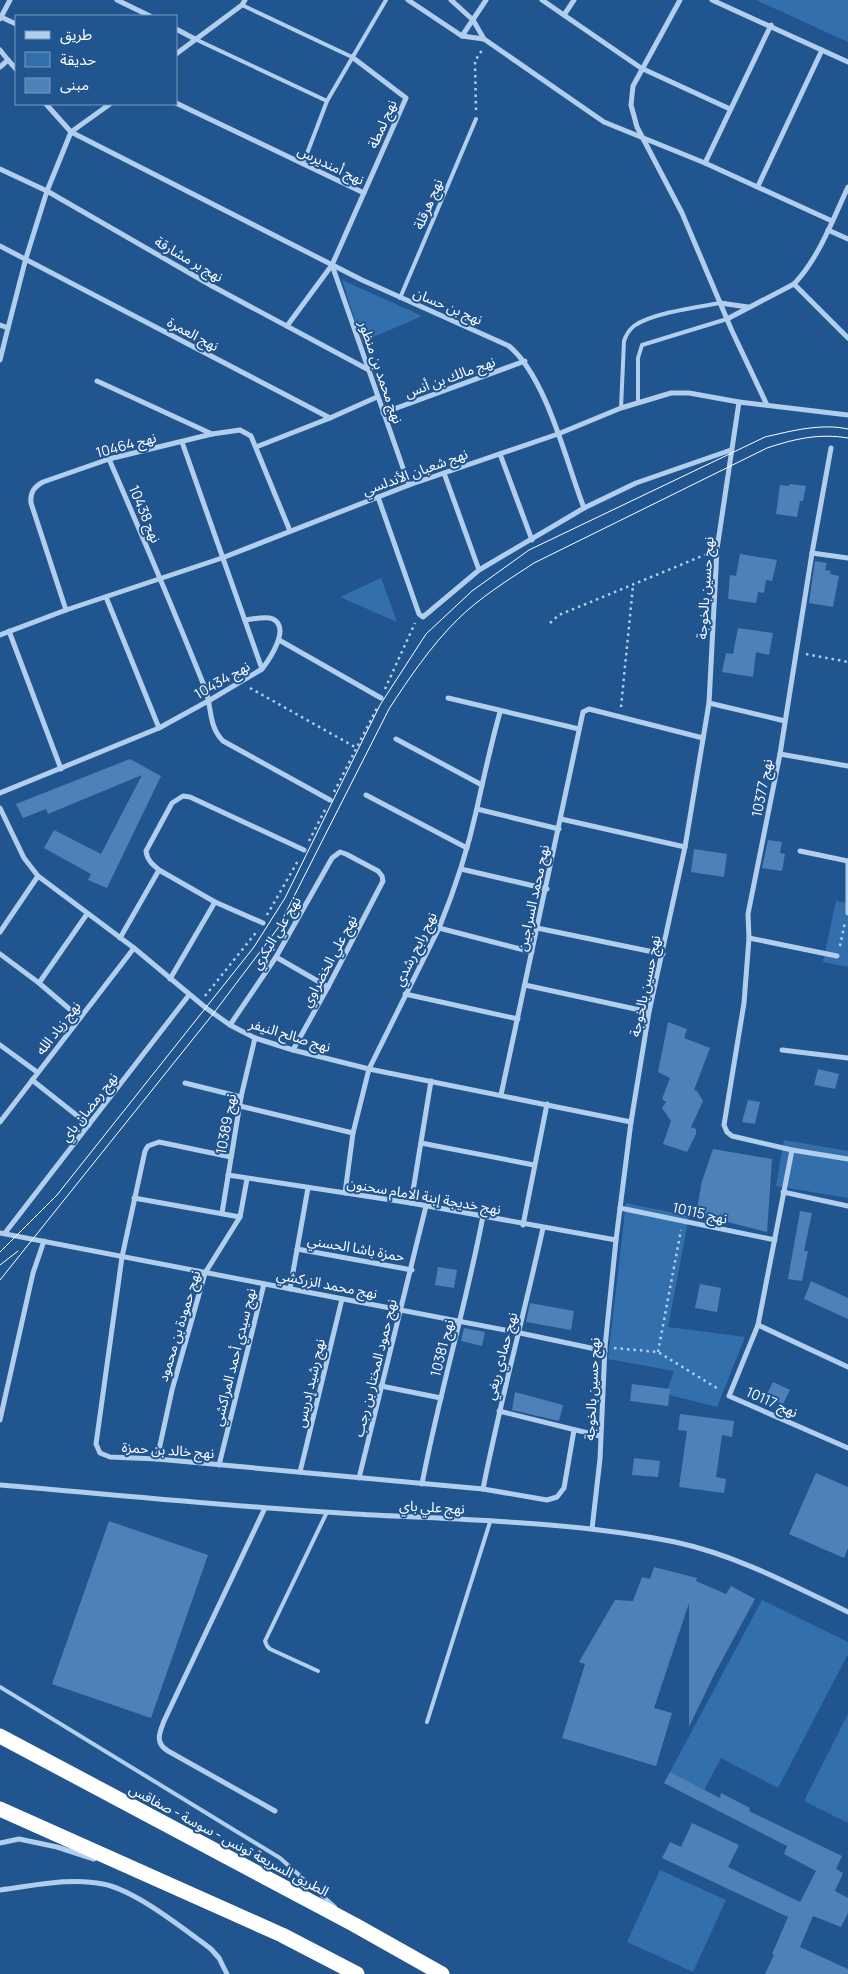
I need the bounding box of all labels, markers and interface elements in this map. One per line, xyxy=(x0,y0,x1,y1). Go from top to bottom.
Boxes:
legend xyxy=(15,15,178,105)
text: طريق xyxy=(60,24,92,45)
text: حديقة xyxy=(60,49,96,70)
text: مبنى xyxy=(60,74,89,95)
street label: نهج لمطة xyxy=(362,96,403,152)
street label: نهج أمنديرس xyxy=(294,140,368,191)
street label: نهج هرقلة xyxy=(408,175,449,233)
street label: نهج بر مشارقة xyxy=(151,231,227,288)
street label: نهج بن حسان xyxy=(410,282,486,331)
street label: نهج العمرة xyxy=(163,312,223,357)
street label: نهج محمد بن منظور xyxy=(353,317,408,427)
street label: نهج مالك بن أنس xyxy=(402,351,499,404)
street label: نهج 10464 xyxy=(93,427,159,464)
street label: نهج شعبان الأندلسي xyxy=(360,444,471,502)
street label: نهج 10438 xyxy=(123,482,166,547)
street label: نهج حسين بالخوجة xyxy=(691,536,720,640)
street label: نهج 10434 xyxy=(191,656,254,705)
street label: نهج 10377 xyxy=(747,757,778,819)
street label: نهج محمد السراجين xyxy=(512,843,555,953)
street label: نهج علي البكري xyxy=(246,892,307,974)
street label: نهج رابح رشدي xyxy=(388,908,443,990)
street label: نهج علي الخضراوي xyxy=(296,911,363,1011)
street label: نهج حسين بالخوجة xyxy=(624,933,667,1039)
street label: نهج زياد الله xyxy=(31,997,86,1060)
street label: نهج صالح النيفر xyxy=(245,1013,334,1058)
street label: نهج رمضان باي xyxy=(56,1068,124,1147)
street label: نهج 10389 xyxy=(211,1092,242,1156)
street label: نهج خديجة إبنة الامام سحنون xyxy=(345,1173,503,1220)
street label: نهج 10115 xyxy=(670,1197,730,1230)
street label: حمزة باشا الحسني xyxy=(306,1230,406,1268)
street label: نهج محمد الزركشي xyxy=(275,1264,379,1305)
street label: نهج حمودة بن محمود xyxy=(153,1268,206,1384)
street label: نهج سيدي أحمد المراكشي xyxy=(207,1286,262,1428)
street label: نهج حمود المختار بن رجب xyxy=(348,1297,403,1439)
street label: نهج حمادي ريغي xyxy=(480,1310,524,1402)
street label: نهج 10381 xyxy=(425,1317,460,1379)
street label: نهج رشيد إدريس xyxy=(290,1336,331,1430)
street label: نهج حسين بالخوجة xyxy=(579,1337,606,1441)
street label: نهج 10117 xyxy=(743,1382,801,1423)
street label: نهج خالد بن حمزة xyxy=(121,1437,215,1464)
street label: نهج علي باي xyxy=(399,1495,465,1520)
street label: الطريق السريعة تونس - سوسة - صفاقس xyxy=(126,1779,332,1901)

